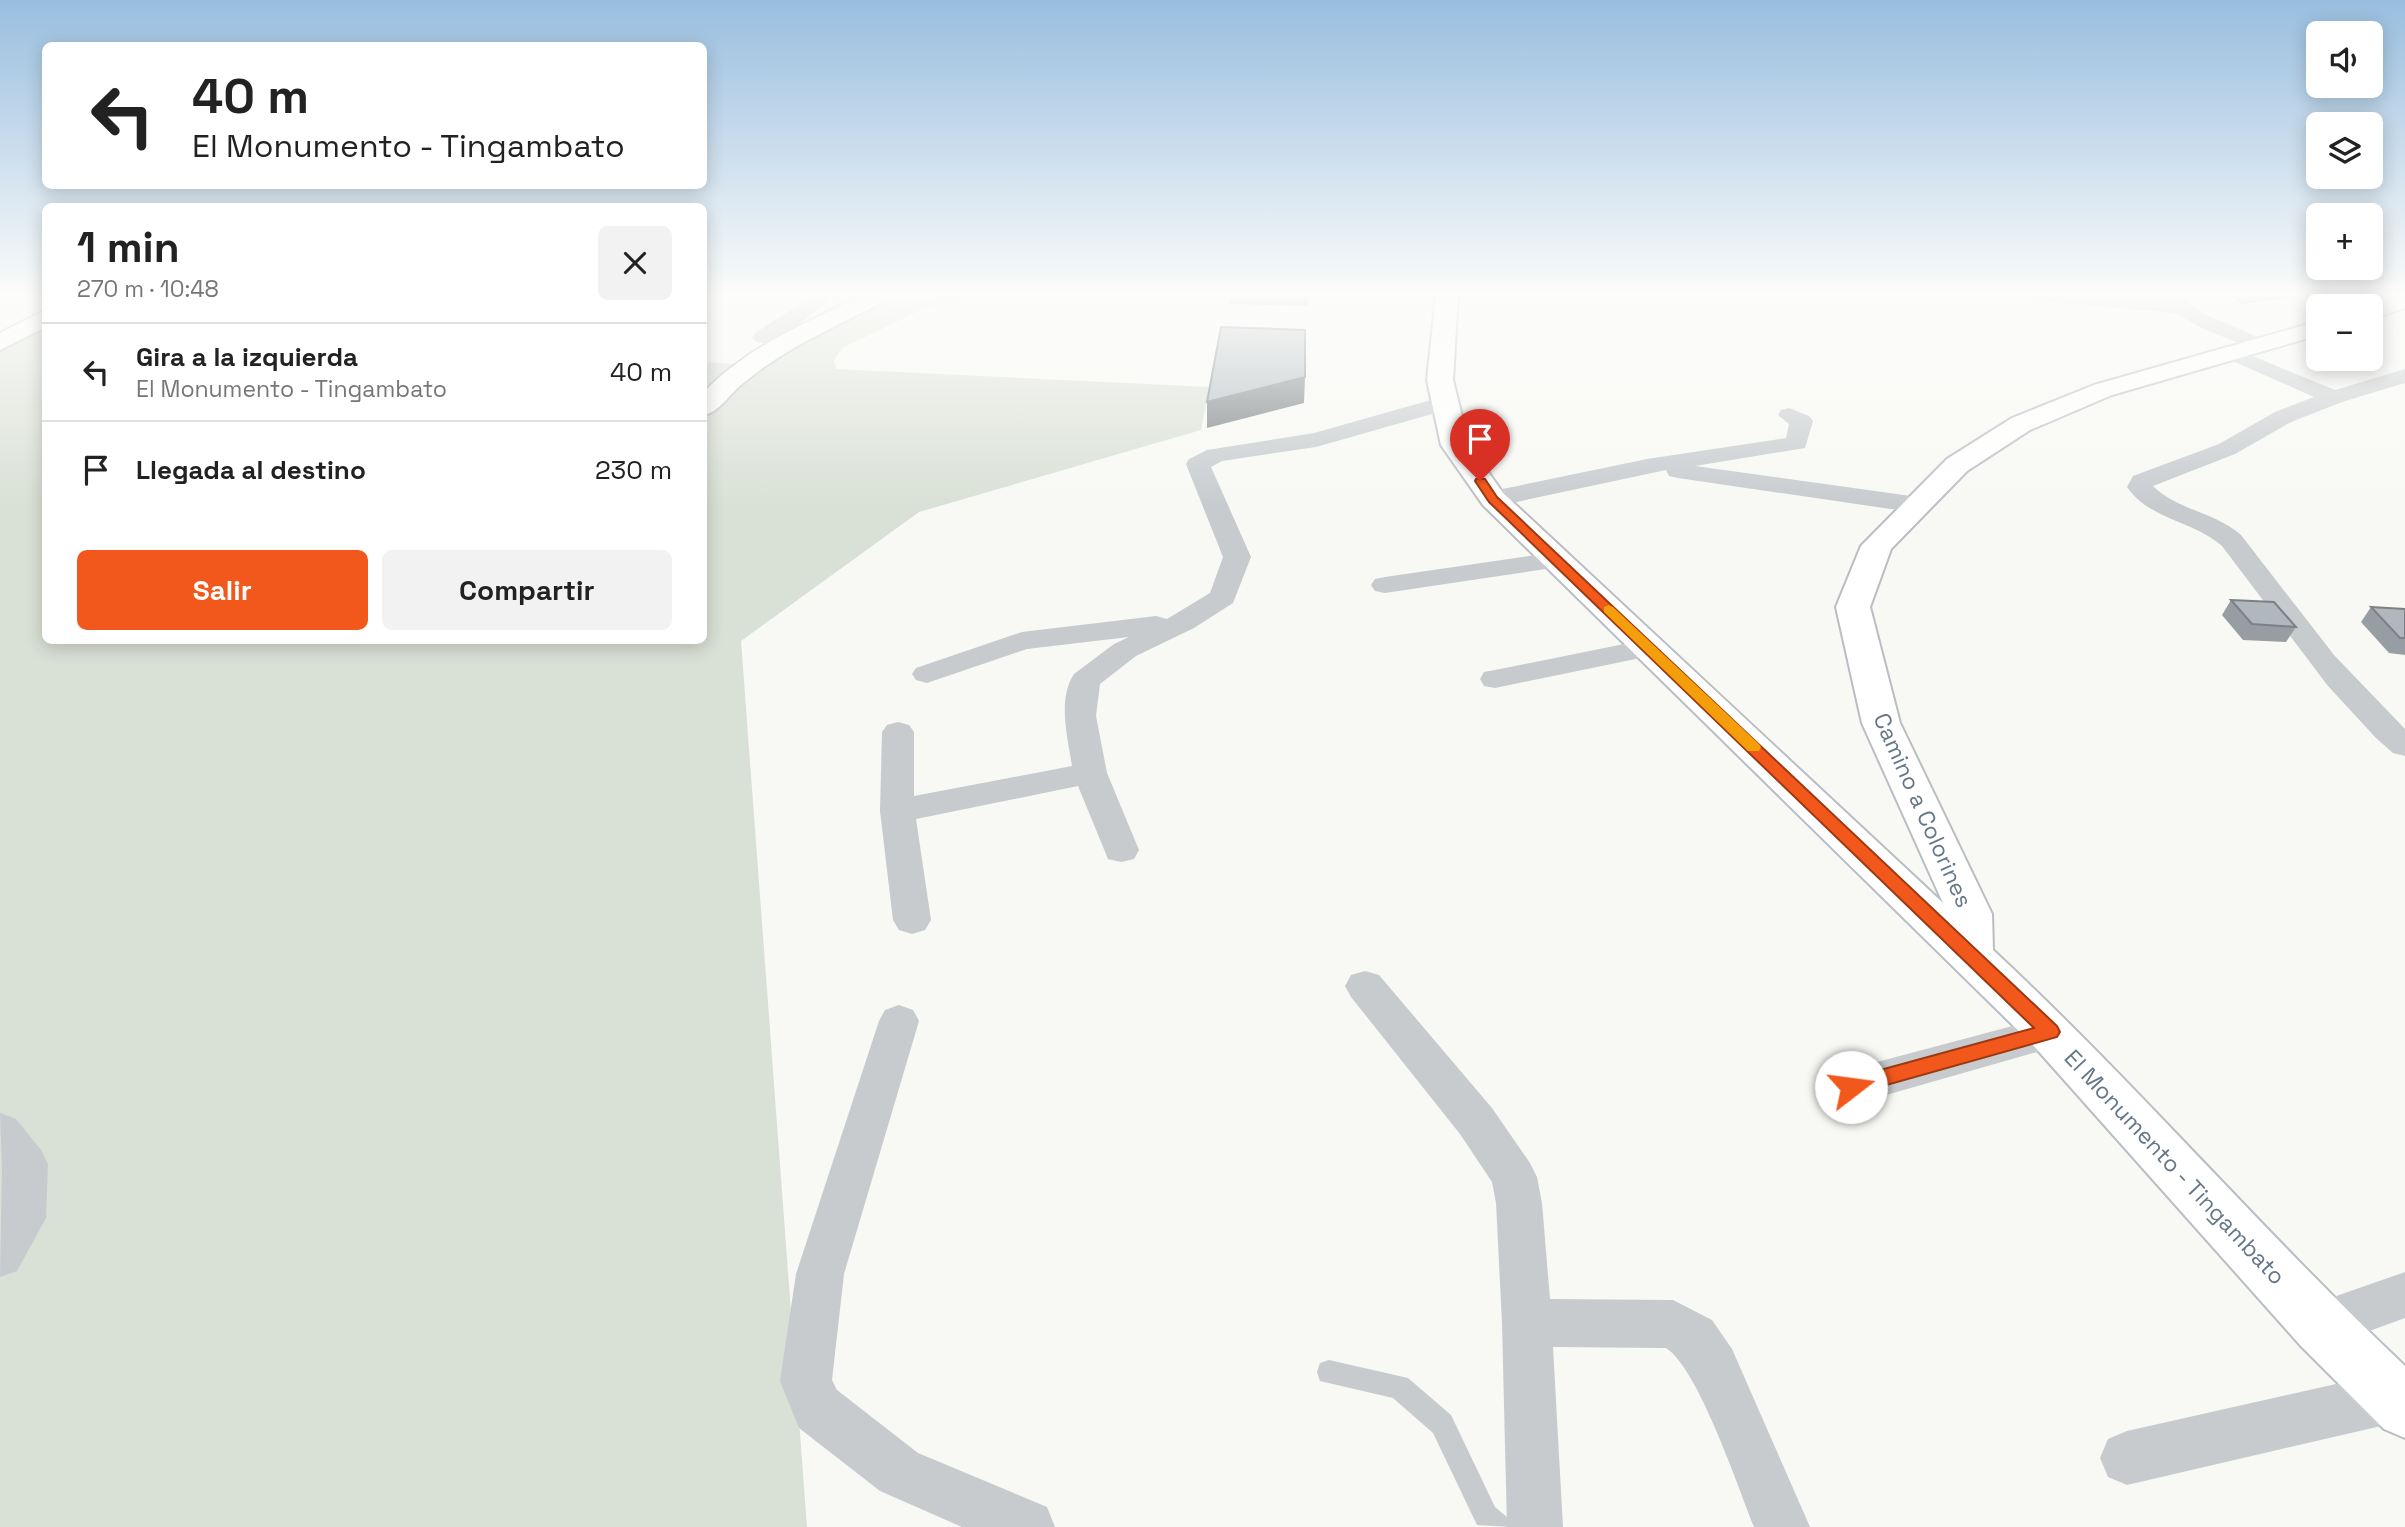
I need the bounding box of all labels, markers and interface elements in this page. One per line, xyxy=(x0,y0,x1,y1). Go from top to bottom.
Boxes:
map controls xyxy=(2306,21,2383,371)
button: sound xyxy=(2306,21,2383,98)
text: 40 m xyxy=(192,65,309,127)
icon: left xyxy=(77,70,168,161)
button: layers xyxy=(2306,112,2383,189)
text: El Monumento - Tingambato xyxy=(192,126,625,166)
button: + xyxy=(2306,203,2383,280)
text: 1 min xyxy=(77,221,180,274)
button: close xyxy=(598,226,672,300)
text: 270 m · 10:48 xyxy=(77,274,219,304)
button: − xyxy=(2306,294,2383,371)
text: Gira a la izquierda xyxy=(136,340,358,374)
icon: left xyxy=(77,353,115,391)
text: 40 m xyxy=(610,355,672,389)
text: El Monumento - Tingambato xyxy=(136,374,447,404)
pin xyxy=(1450,409,1510,481)
icon: arrive xyxy=(1461,420,1499,458)
icon: arrive xyxy=(77,451,115,489)
text: Llegada al destino xyxy=(136,453,366,487)
text: 230 m xyxy=(595,453,672,487)
button: Salir xyxy=(77,550,368,630)
button: Compartir xyxy=(382,550,672,630)
street label: Camino a Colorines xyxy=(1867,708,1979,912)
street label: El Monumento - Tingambato xyxy=(2058,1043,2292,1291)
position arrow xyxy=(1814,1050,1888,1124)

